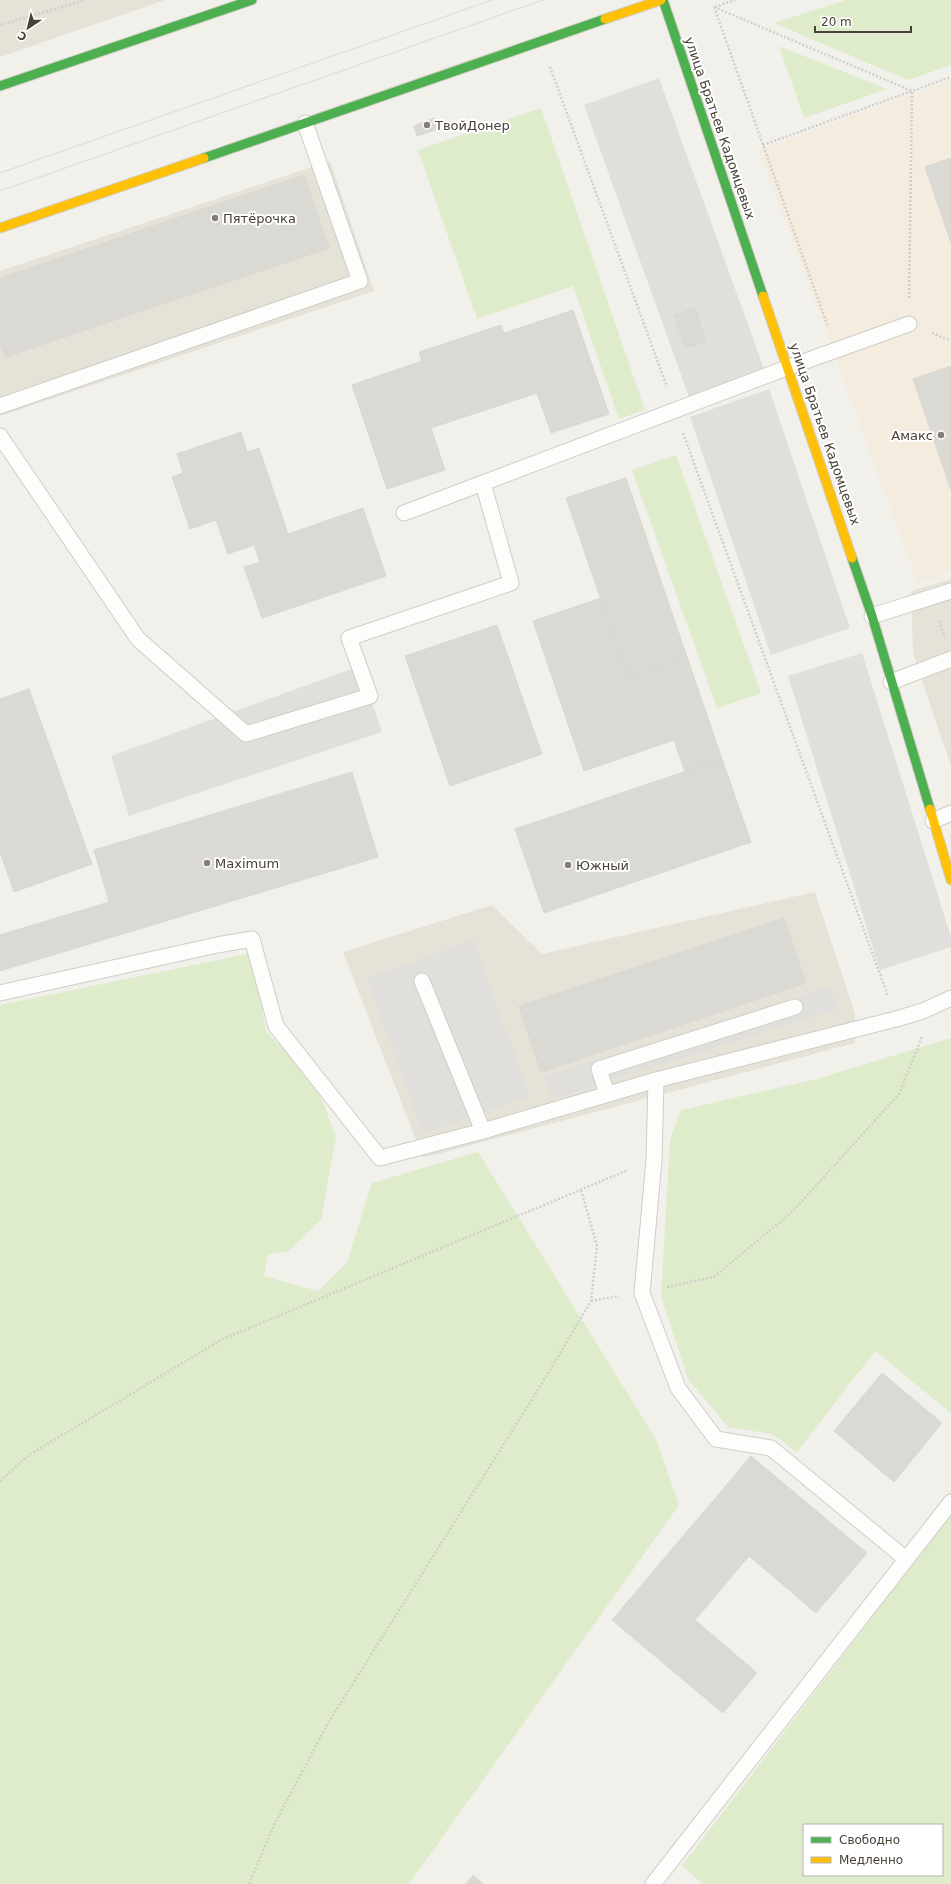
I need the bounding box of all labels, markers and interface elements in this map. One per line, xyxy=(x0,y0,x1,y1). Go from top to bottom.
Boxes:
north arrow xyxy=(8,8,48,48)
scale bar xyxy=(815,8,911,34)
text: 20 m xyxy=(821,15,852,29)
text: С xyxy=(16,28,30,43)
street label: улица Братьев Кадомцевых xyxy=(682,35,758,221)
place label: ТвойДонер xyxy=(434,118,510,133)
marker: ТвойДонер xyxy=(422,120,432,130)
place label: Пятёрочка xyxy=(223,211,296,226)
marker: Пятёрочка xyxy=(210,213,220,223)
street label: улица Братьев Кадомцевых xyxy=(787,341,863,527)
place label: Амакс xyxy=(891,428,933,443)
marker: Амакс xyxy=(936,430,946,440)
place label: Maximum xyxy=(215,856,279,871)
marker: Maximum xyxy=(202,858,212,868)
place label: Южный xyxy=(576,858,629,873)
marker: Южный xyxy=(563,860,573,870)
legend xyxy=(803,1824,943,1876)
text: Свободно xyxy=(839,1833,900,1847)
text: Медленно xyxy=(839,1853,903,1867)

